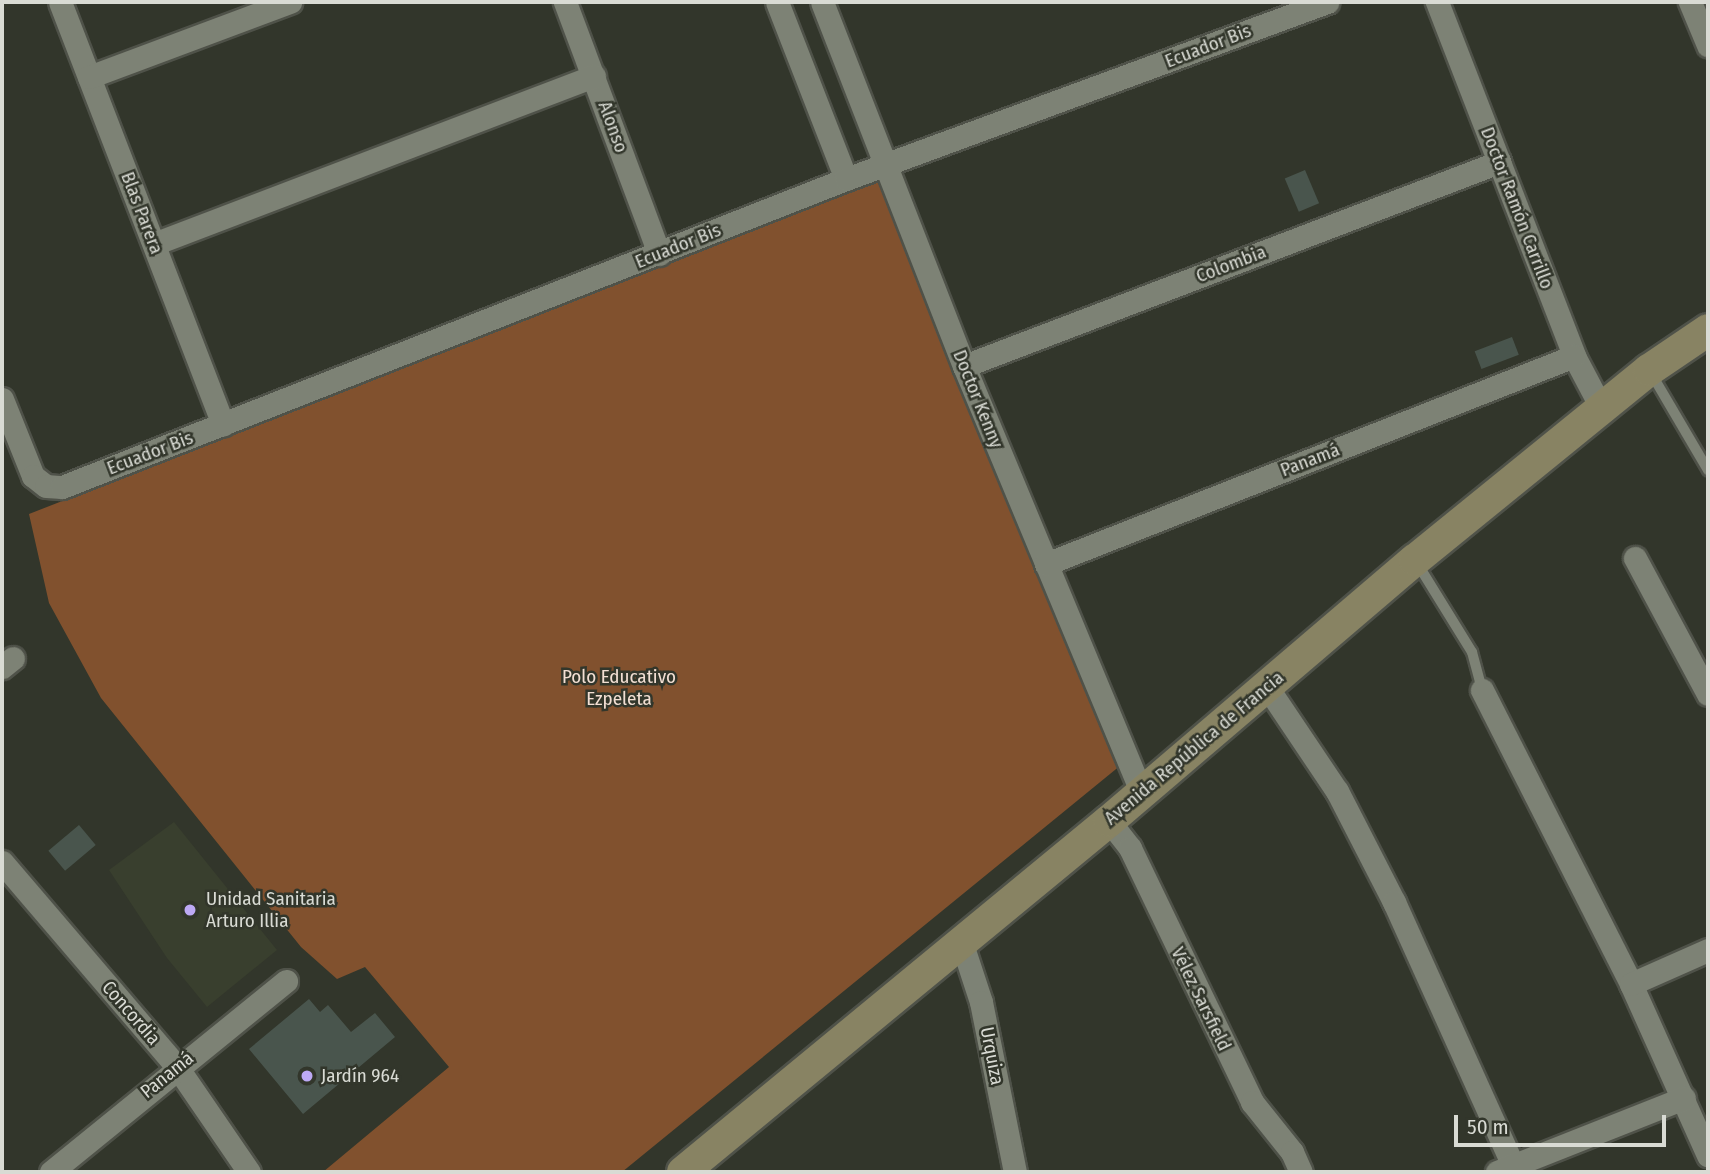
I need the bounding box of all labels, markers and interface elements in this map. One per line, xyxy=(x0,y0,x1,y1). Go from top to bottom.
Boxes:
street label: Ecuador Bis xyxy=(1162,19,1254,73)
street label: Alonso xyxy=(593,98,633,156)
street label: Doctor Ramón Carrillo xyxy=(1476,124,1558,292)
street label: Blas Parera xyxy=(116,169,168,257)
street label: Ecuador Bis xyxy=(632,219,724,273)
street label: Colombia xyxy=(1193,240,1269,288)
street label: Doctor Kenny xyxy=(948,347,1008,451)
street label: Ecuador Bis xyxy=(104,426,196,480)
street label: Panamá xyxy=(1277,438,1343,482)
park label: Polo Educativo Ezpeleta xyxy=(562,666,676,710)
street label: Avenida República de Francia xyxy=(1100,666,1288,830)
place label: Unidad Sanitaria Arturo Illia xyxy=(206,888,336,932)
marker: Unidad Sanitaria Arturo Illia xyxy=(180,900,200,920)
street label: Vélez Sarsfield xyxy=(1166,944,1236,1054)
street label: Concordia xyxy=(97,976,165,1050)
street label: Urquiza xyxy=(975,1025,1009,1087)
street label: Panamá xyxy=(136,1047,198,1103)
place label: Jardín 964 xyxy=(321,1065,399,1087)
marker: Jardín 964 xyxy=(299,1068,315,1084)
scale bar xyxy=(1458,1100,1670,1144)
text: 50 m xyxy=(1467,1114,1509,1140)

